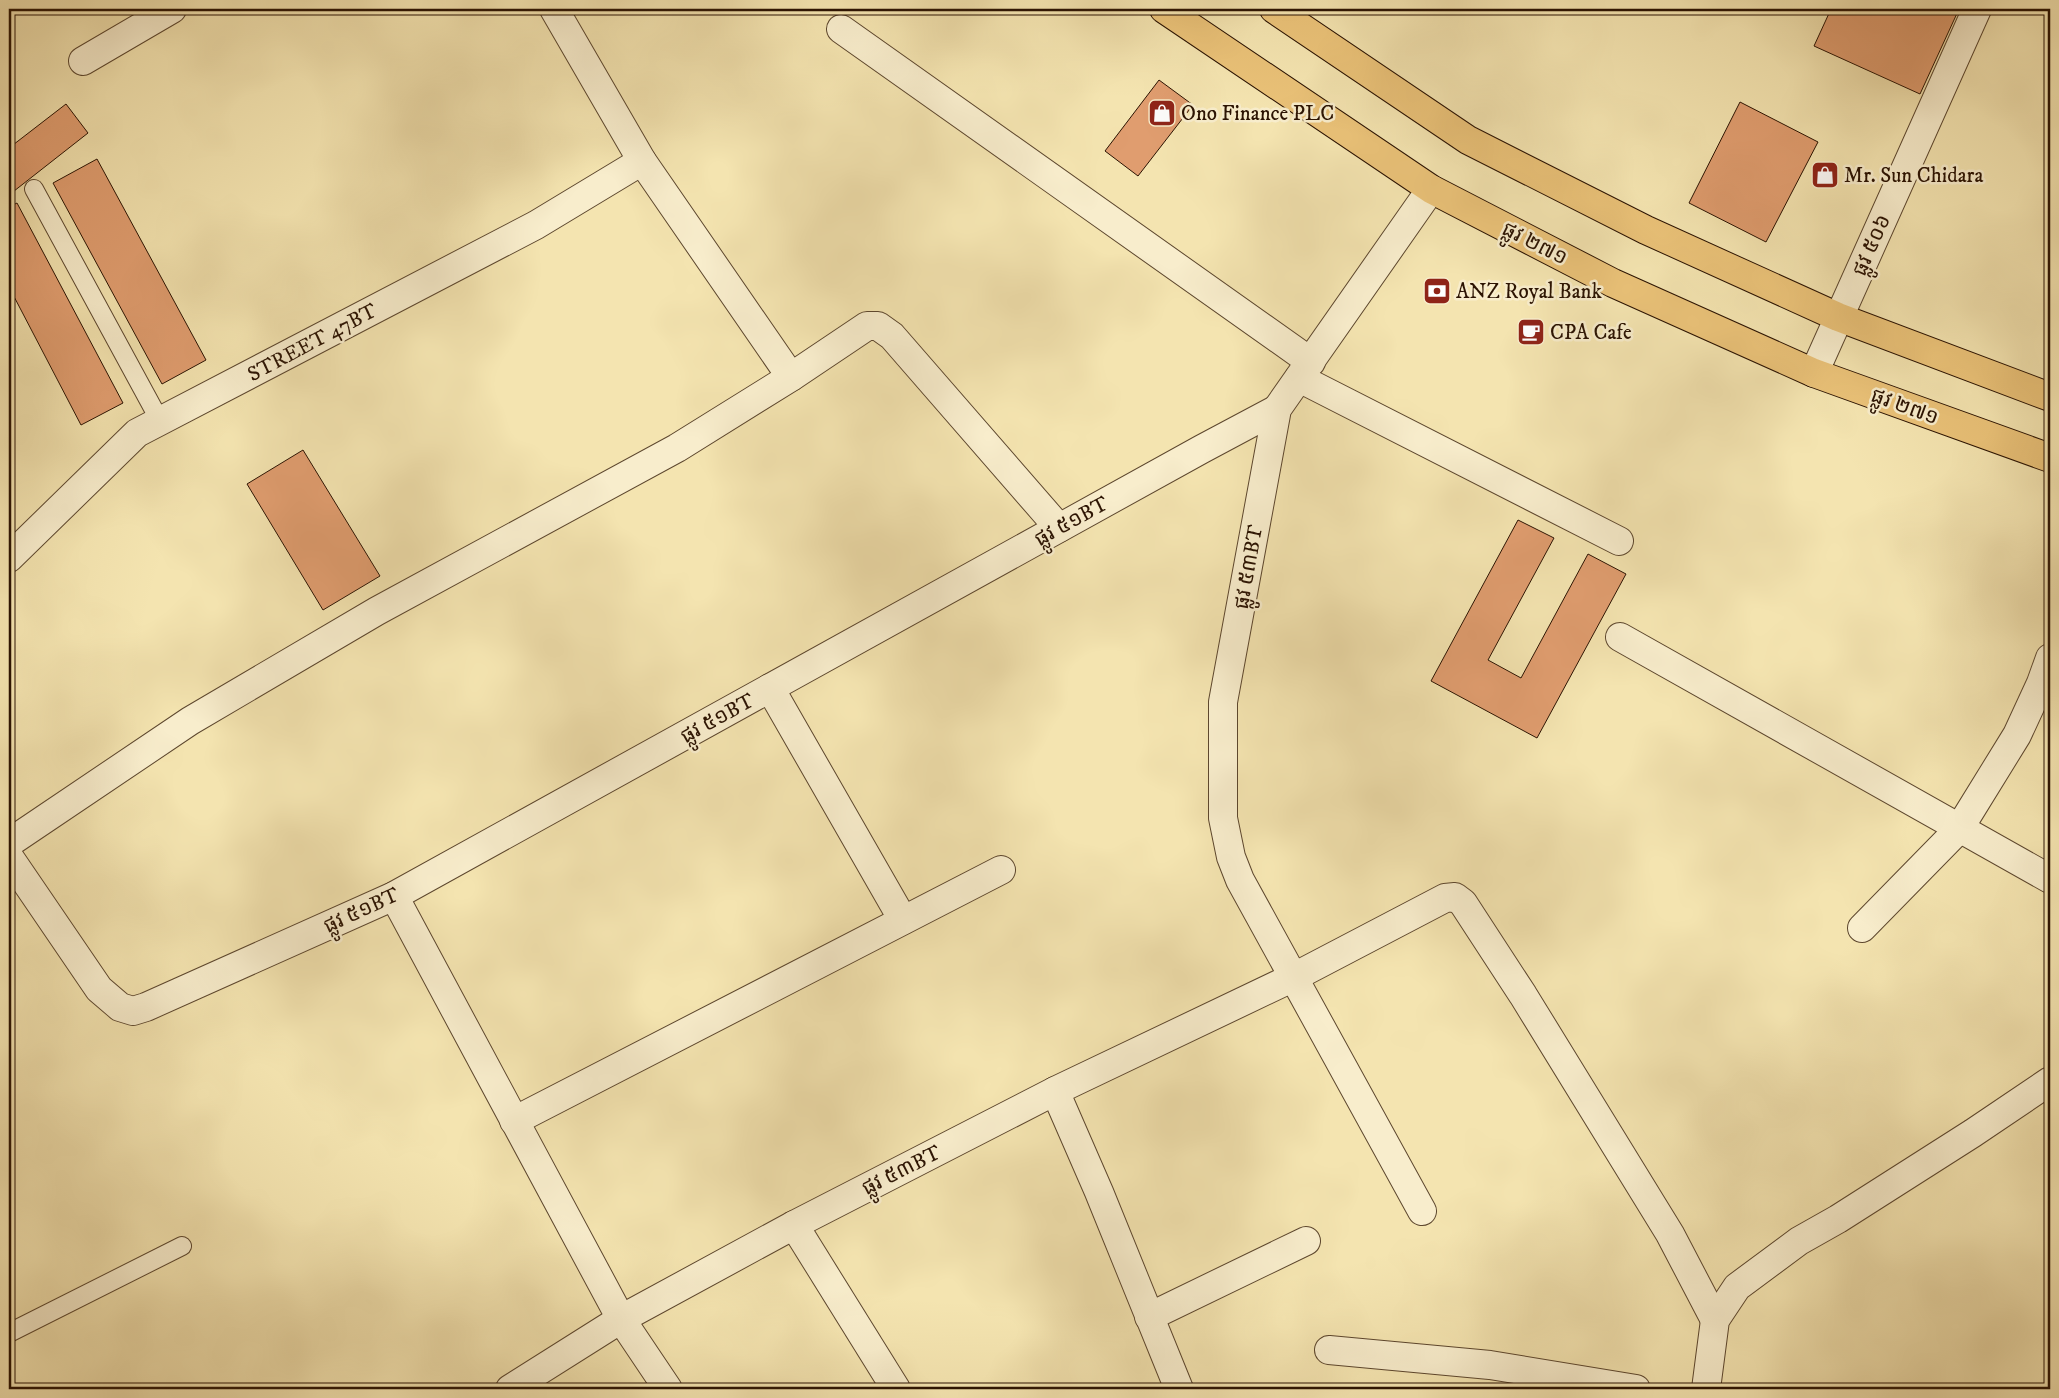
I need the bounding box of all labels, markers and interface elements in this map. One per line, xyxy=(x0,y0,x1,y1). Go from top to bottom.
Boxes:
shop icon: Ono Finance PLC xyxy=(1147,98,1177,128)
place label: Ono Finance PLC xyxy=(1181,101,1334,127)
shop icon: Mr. Sun Chidara xyxy=(1810,160,1840,190)
place label: Mr. Sun Chidara xyxy=(1844,163,1983,189)
street label: ផ្លូវ ៥០៦ xyxy=(1847,211,1902,282)
street label: ផ្លូវ ២៧១ xyxy=(1495,216,1572,276)
bank icon: ANZ Royal Bank xyxy=(1422,276,1452,306)
place label: ANZ Royal Bank xyxy=(1456,279,1603,305)
street label: STREET 47BT xyxy=(243,298,382,388)
cafe icon: CPA Cafe xyxy=(1516,317,1546,347)
place label: CPA Cafe xyxy=(1550,320,1632,346)
street label: ផ្លូវ ២៧១ xyxy=(1865,383,1942,436)
street label: ផ្លូវ ៥១BT xyxy=(1030,491,1116,557)
street label: ផ្លូវ ៥៣BT xyxy=(1229,523,1274,612)
street label: ផ្លូវ ៥១BT xyxy=(676,688,762,754)
street label: ផ្លូវ ៥១BT xyxy=(319,882,406,944)
street label: ផ្លូវ ៥៣BT xyxy=(858,1140,948,1206)

